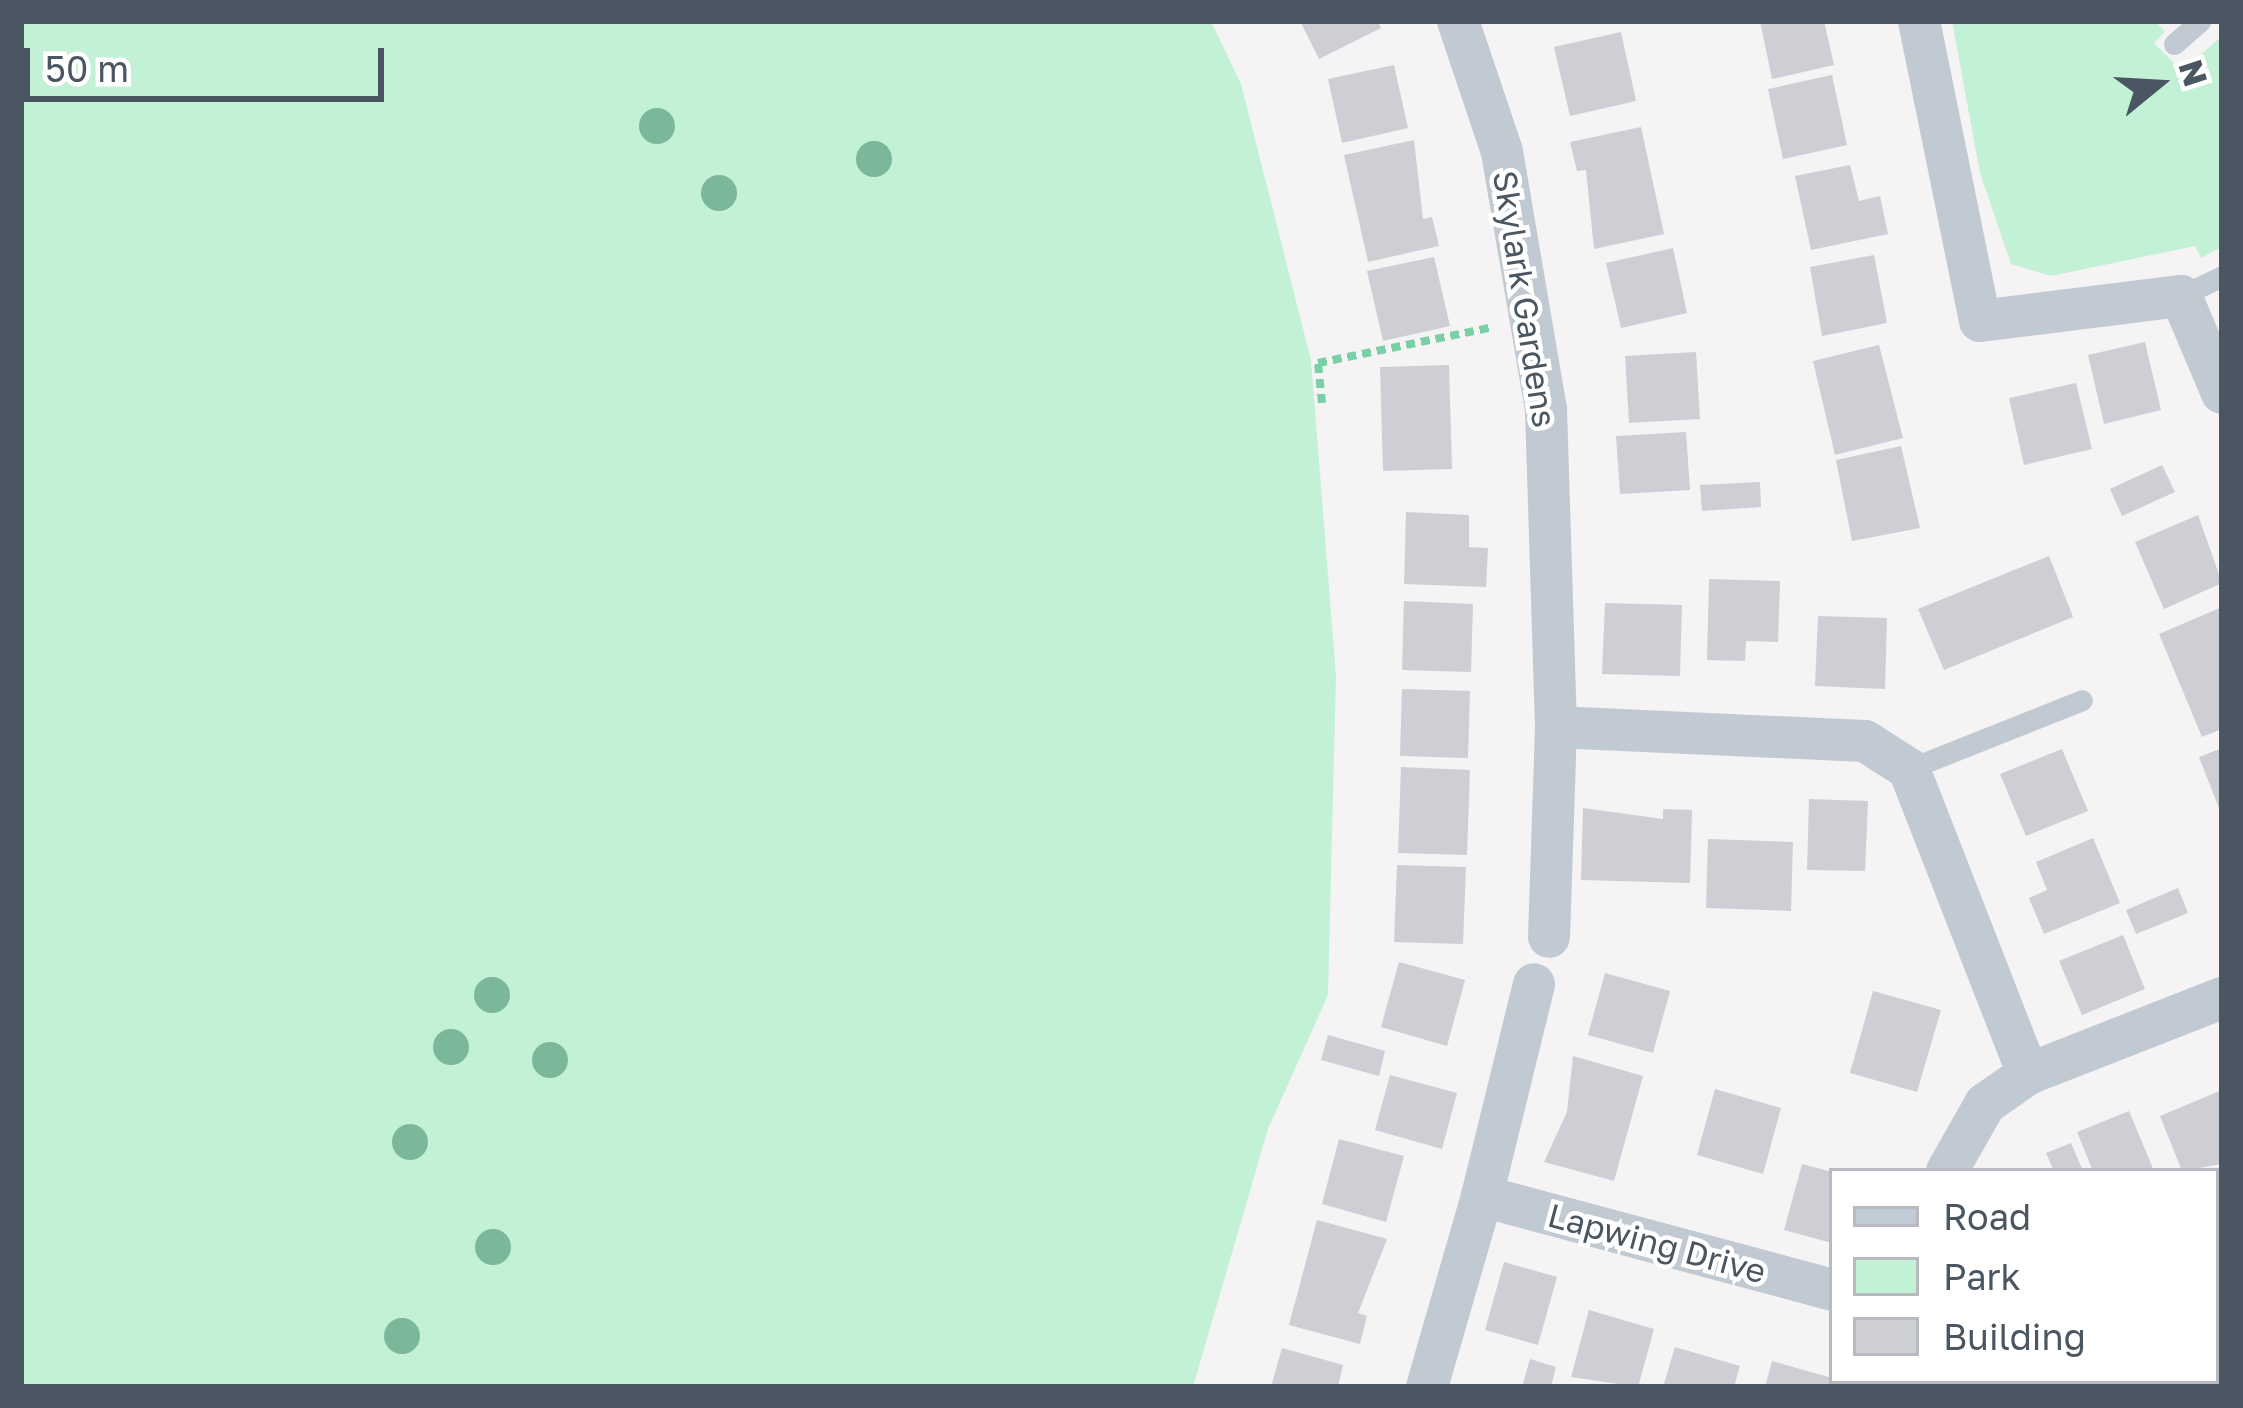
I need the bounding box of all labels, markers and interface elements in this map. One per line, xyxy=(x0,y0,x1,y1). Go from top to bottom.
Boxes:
scale bar xyxy=(30,24,390,98)
north arrow xyxy=(2099,24,2219,144)
text: 50 m xyxy=(45,47,129,90)
text: N xyxy=(2171,55,2216,91)
street label: Skylark Gardens xyxy=(1485,168,1565,430)
legend xyxy=(1829,1168,2219,1384)
street label: Lapwing Drive xyxy=(1544,1195,1770,1291)
text: Road xyxy=(1943,1195,2031,1238)
text: Park xyxy=(1943,1255,2021,1298)
text: Building xyxy=(1943,1315,2086,1358)

